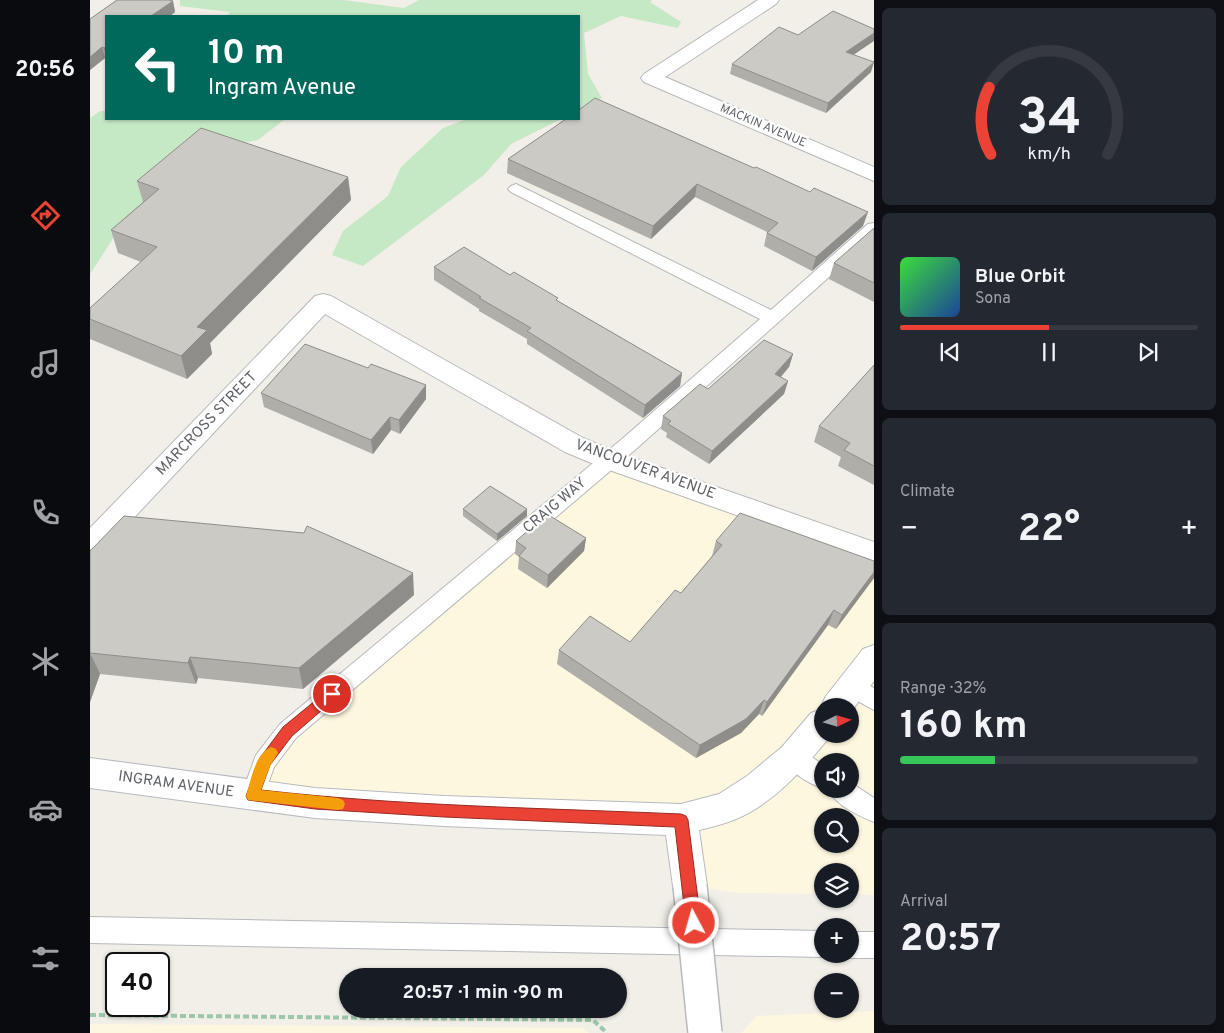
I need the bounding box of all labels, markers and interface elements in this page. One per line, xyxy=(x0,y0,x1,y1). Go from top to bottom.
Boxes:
text: 10 m xyxy=(208,32,284,76)
icon: left xyxy=(125,35,190,100)
text: 20:56 xyxy=(15,57,75,84)
text: Ingram Avenue xyxy=(208,75,356,102)
text: 34 xyxy=(1017,87,1081,153)
street label: MACKIN AVENUE xyxy=(717,101,809,151)
text: km/h xyxy=(1027,143,1071,166)
icon: directions xyxy=(28,198,63,233)
text: Blue Orbit xyxy=(975,265,1065,289)
text: Sona xyxy=(975,289,1011,309)
icon: previous xyxy=(936,338,964,366)
icon: pause xyxy=(1035,338,1063,366)
icon: next xyxy=(1134,338,1162,366)
icon: music xyxy=(28,346,63,381)
street label: MARCROSS STREET xyxy=(152,368,262,480)
street label: VANCOUVER AVENUE xyxy=(572,436,718,504)
street label: CRAIG WAY xyxy=(519,474,591,538)
text: Climate xyxy=(900,482,955,502)
icon: phone xyxy=(28,495,63,530)
text: 22° xyxy=(1018,506,1080,555)
text: − xyxy=(900,512,918,548)
text: + xyxy=(1180,512,1198,548)
icon: climate xyxy=(28,644,63,679)
pin xyxy=(311,673,353,715)
text: Range · 32% xyxy=(900,679,986,699)
icon: arrive xyxy=(318,680,346,708)
north arrow xyxy=(814,698,859,742)
map controls xyxy=(814,698,859,1018)
text: 160 km xyxy=(900,703,1028,752)
button: sound xyxy=(814,753,859,798)
street label: INGRAM AVENUE xyxy=(117,767,235,803)
icon: car xyxy=(28,792,63,827)
button: search xyxy=(814,808,859,853)
button: layers xyxy=(814,863,859,908)
text: Arrival xyxy=(900,892,948,912)
position arrow xyxy=(667,896,719,948)
text: 20:57 xyxy=(900,916,1001,965)
button: + xyxy=(814,918,859,963)
icon: filters xyxy=(28,941,63,976)
speed limit sign: 40 xyxy=(105,952,170,1017)
button: − xyxy=(814,973,859,1018)
text: 20:57 · 1 min · 90 m xyxy=(403,981,563,1005)

